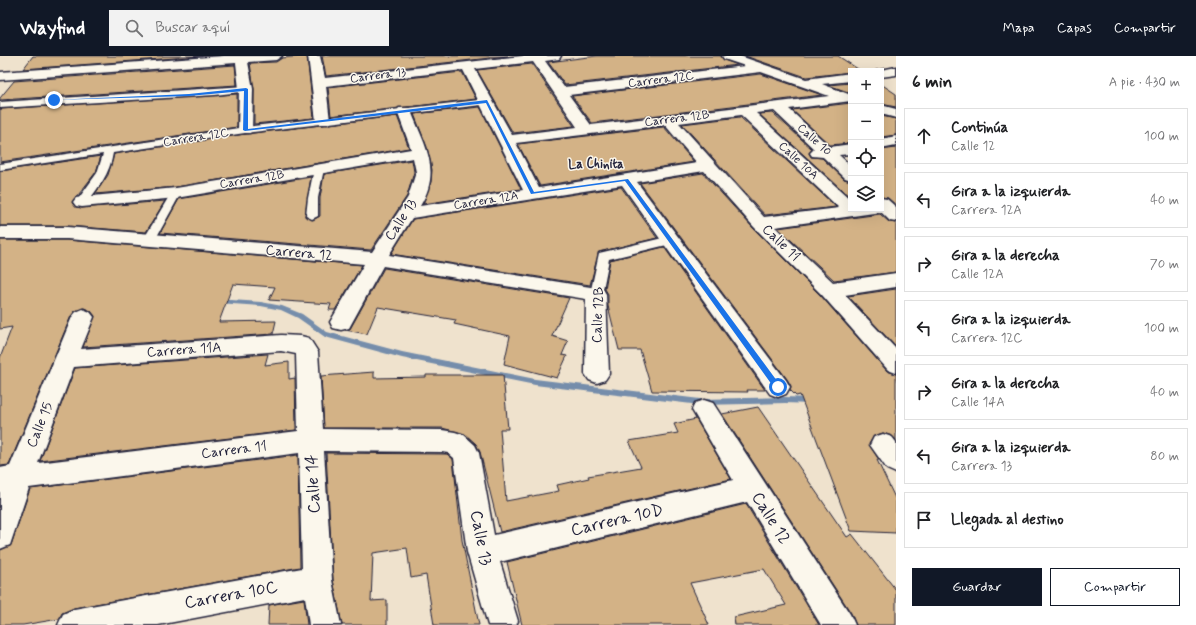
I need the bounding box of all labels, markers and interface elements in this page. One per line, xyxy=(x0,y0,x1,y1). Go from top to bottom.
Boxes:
search box xyxy=(109,10,389,46)
text: Wayfind xyxy=(20,16,85,41)
icon: search xyxy=(123,17,145,39)
text: Buscar aquí xyxy=(155,18,231,38)
text: Mapa xyxy=(1003,19,1035,37)
text: Capas xyxy=(1057,19,1092,37)
text: Compartir xyxy=(1114,19,1176,37)
street label: Carrera 13 xyxy=(349,65,407,87)
street label: Carrera 12C xyxy=(627,68,695,92)
map controls xyxy=(848,68,884,212)
button: + xyxy=(848,68,884,104)
text: 6 min xyxy=(912,71,952,93)
text: A pie · 430 m xyxy=(1109,74,1180,91)
route end xyxy=(45,91,63,109)
button: − xyxy=(848,104,884,140)
street label: Carrera 12B xyxy=(644,107,711,131)
text: Continúa xyxy=(951,118,1008,138)
street label: Calle 10 xyxy=(793,120,835,160)
street label: Carrera 12C xyxy=(162,125,230,151)
icon: ahead xyxy=(913,125,935,147)
text: 100 m xyxy=(1144,128,1179,145)
street label: Calle 10A xyxy=(775,138,822,184)
text: Calle 12 xyxy=(951,138,995,155)
button: locate xyxy=(848,140,884,176)
district label: La Chinita xyxy=(568,156,624,173)
street label: Carrera 12B xyxy=(219,167,286,193)
button: layers xyxy=(848,176,884,212)
text: Gira a la izquierda xyxy=(951,182,1070,202)
street label: Carrera 12A xyxy=(452,188,520,214)
icon: left xyxy=(913,189,935,211)
text: 40 m xyxy=(1150,192,1179,209)
street label: Calle 13 xyxy=(381,196,421,244)
text: Carrera 12A xyxy=(951,202,1022,219)
street label: Calle 11 xyxy=(758,220,804,266)
street label: Carrera 12 xyxy=(265,241,333,265)
text: Gira a la derecha xyxy=(951,246,1060,266)
icon: right xyxy=(913,253,935,275)
text: 70 m xyxy=(1150,256,1179,273)
text: Calle 12A xyxy=(951,266,1004,283)
street label: Calle 12B xyxy=(588,286,608,344)
text: Gira a la izquierda xyxy=(951,310,1070,330)
icon: left xyxy=(913,317,935,339)
text: 100 m xyxy=(1144,320,1179,337)
text: Carrera 12C xyxy=(951,330,1023,347)
street label: Carrera 11A xyxy=(146,338,222,362)
text: Gira a la derecha xyxy=(951,374,1060,394)
route start xyxy=(769,378,787,396)
icon: right xyxy=(913,381,935,403)
text: 40 m xyxy=(1150,384,1179,401)
text: Calle 14A xyxy=(951,394,1005,411)
street label: Calle 15 xyxy=(23,400,57,450)
street label: Carrera 11 xyxy=(200,437,268,463)
text: Gira a la izquierda xyxy=(951,438,1070,458)
icon: left xyxy=(913,445,935,467)
text: 80 m xyxy=(1150,448,1179,465)
street label: Calle 14 xyxy=(300,454,326,514)
text: Carrera 13 xyxy=(951,458,1012,475)
street label: Calle 12 xyxy=(746,488,796,548)
street label: Carrera 10D xyxy=(569,499,665,541)
street label: Calle 13 xyxy=(465,508,497,568)
icon: arrive xyxy=(913,509,935,531)
text: Llegada al destino xyxy=(951,510,1064,530)
button: Guardar xyxy=(912,568,1042,606)
button: Compartir xyxy=(1050,568,1180,606)
street label: Carrera 10C xyxy=(183,576,279,614)

